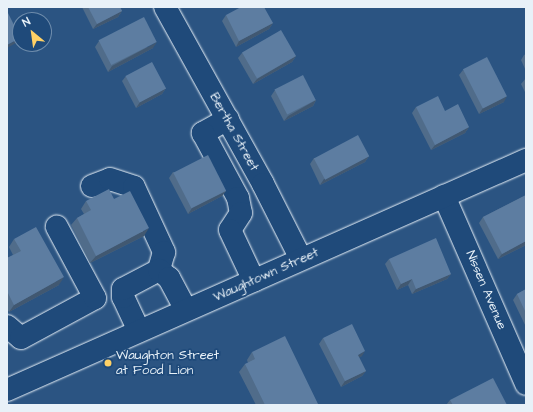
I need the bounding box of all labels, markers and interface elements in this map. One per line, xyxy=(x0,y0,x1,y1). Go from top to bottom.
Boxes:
north arrow xyxy=(12,12,52,52)
text: N xyxy=(20,14,33,30)
street label: Bertha Street xyxy=(206,90,262,174)
street label: Waughtown Street xyxy=(211,245,321,305)
street label: Nissen Avenue xyxy=(462,248,510,332)
place label: Waughton Street at Food Lion xyxy=(116,348,219,379)
marker: Waughton Street at Food Lion xyxy=(103,358,113,368)

